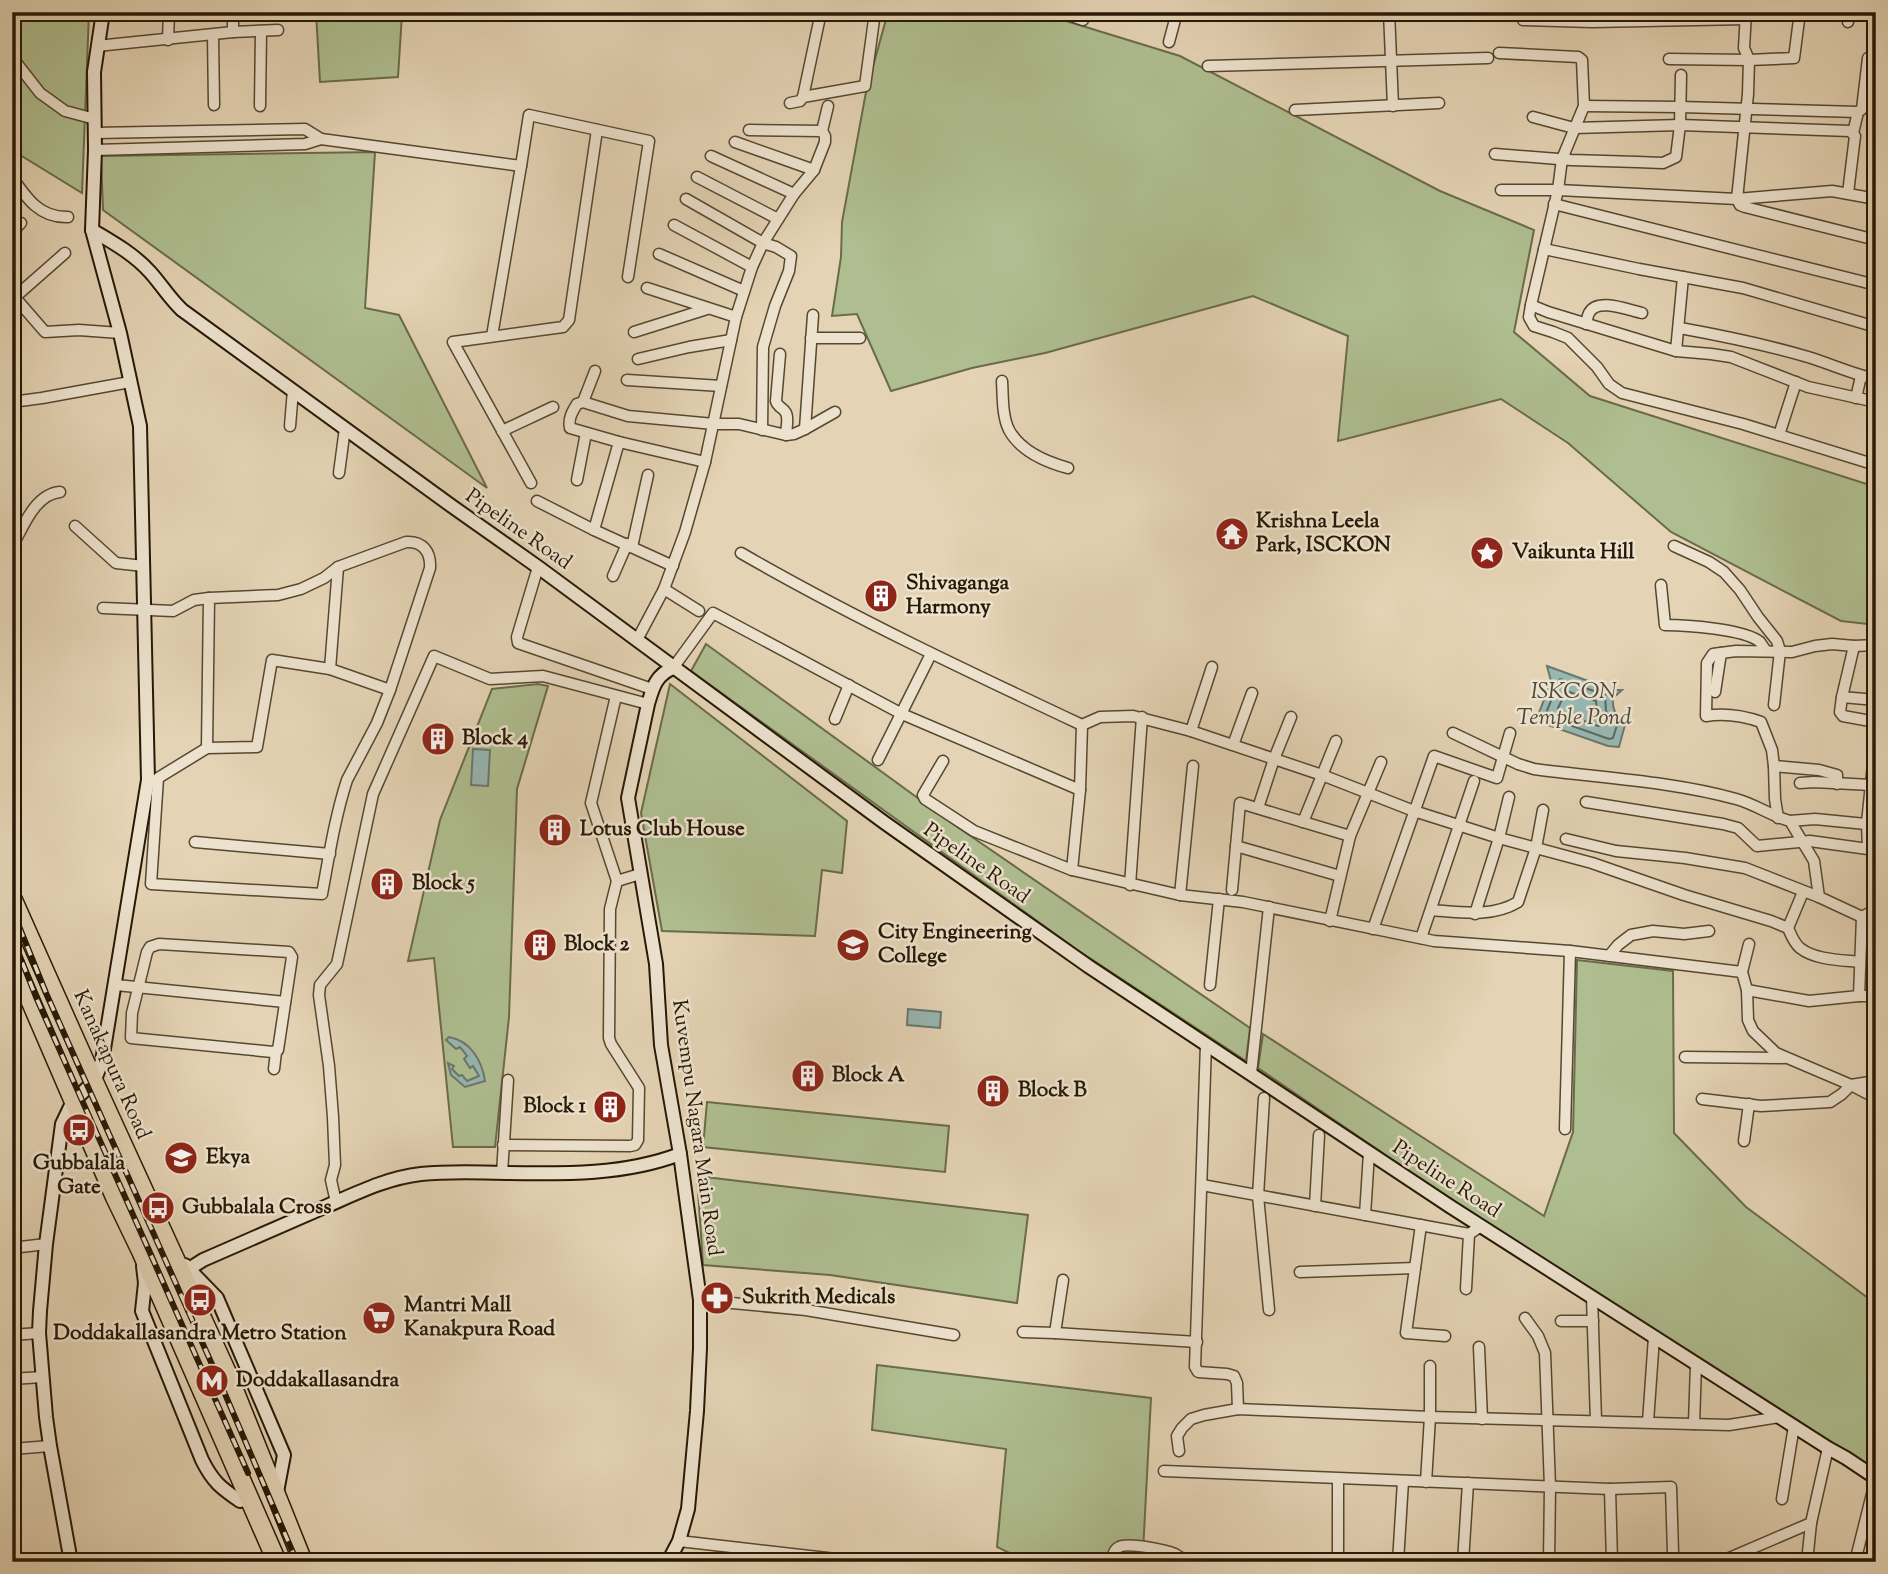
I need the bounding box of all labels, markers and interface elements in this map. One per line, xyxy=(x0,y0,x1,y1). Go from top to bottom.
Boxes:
street label: Pipeline Road xyxy=(459,482,578,578)
place label: Krishna Leela Park, ISCKON xyxy=(1256,507,1391,561)
temple icon: Krishna Leela Park, ISCKON xyxy=(1213,515,1251,553)
place icon: Vaikunta Hill xyxy=(1468,534,1506,572)
place label: Vaikunta Hill xyxy=(1512,538,1634,568)
place label: Shivaganga Harmony xyxy=(906,569,1009,623)
building icon: Shivaganga Harmony xyxy=(862,577,900,615)
water label: ISKCON Temple Pond xyxy=(1516,676,1632,735)
building icon: Block 4 xyxy=(419,720,457,758)
place label: Block 4 xyxy=(462,724,529,754)
building icon: Lotus Club House xyxy=(536,811,574,849)
place label: Lotus Club House xyxy=(580,815,745,845)
street label: Pipeline Road xyxy=(917,816,1036,912)
building icon: Block 5 xyxy=(368,865,406,903)
place label: Block 5 xyxy=(412,869,476,899)
place label: City Engineering College xyxy=(878,918,1033,972)
building icon: Block 2 xyxy=(521,926,559,964)
school or university icon: City Engineering College xyxy=(834,926,872,964)
place label: Block 2 xyxy=(564,930,630,960)
street label: Kanakapura Road xyxy=(65,985,157,1145)
street label: Kuvempu Nagara Main Road xyxy=(663,998,729,1258)
building icon: Block A xyxy=(789,1057,827,1095)
place label: Block A xyxy=(832,1061,906,1091)
building icon: Block B xyxy=(974,1072,1012,1110)
place label: Block B xyxy=(1018,1076,1088,1106)
building icon: Block 1 xyxy=(591,1088,629,1126)
place label: Block 1 xyxy=(523,1092,587,1122)
bus stop icon: Gubbalala Gate xyxy=(60,1111,98,1149)
street label: Pipeline Road xyxy=(1386,1134,1506,1226)
school or university icon: Ekya xyxy=(162,1139,200,1177)
place label: Ekya xyxy=(206,1143,251,1173)
place label: Gubbalala Gate xyxy=(33,1149,126,1203)
bus stop icon: Gubbalala Cross xyxy=(139,1189,177,1227)
place label: Gubbalala Cross xyxy=(182,1193,332,1223)
pharmacy icon: Sukrith Medicals xyxy=(698,1279,736,1317)
bus stop icon: Doddakallasandra Metro Station xyxy=(181,1281,219,1319)
place label: Sukrith Medicals xyxy=(742,1283,895,1313)
place label: Mantri Mall Kanakpura Road xyxy=(404,1291,555,1345)
supermarket icon: Mantri Mall Kanakpura Road xyxy=(360,1299,398,1337)
place label: Doddakallasandra Metro Station xyxy=(53,1319,347,1349)
metro station icon: Doddakallasandra xyxy=(193,1362,231,1400)
place label: Doddakallasandra xyxy=(236,1366,400,1396)

